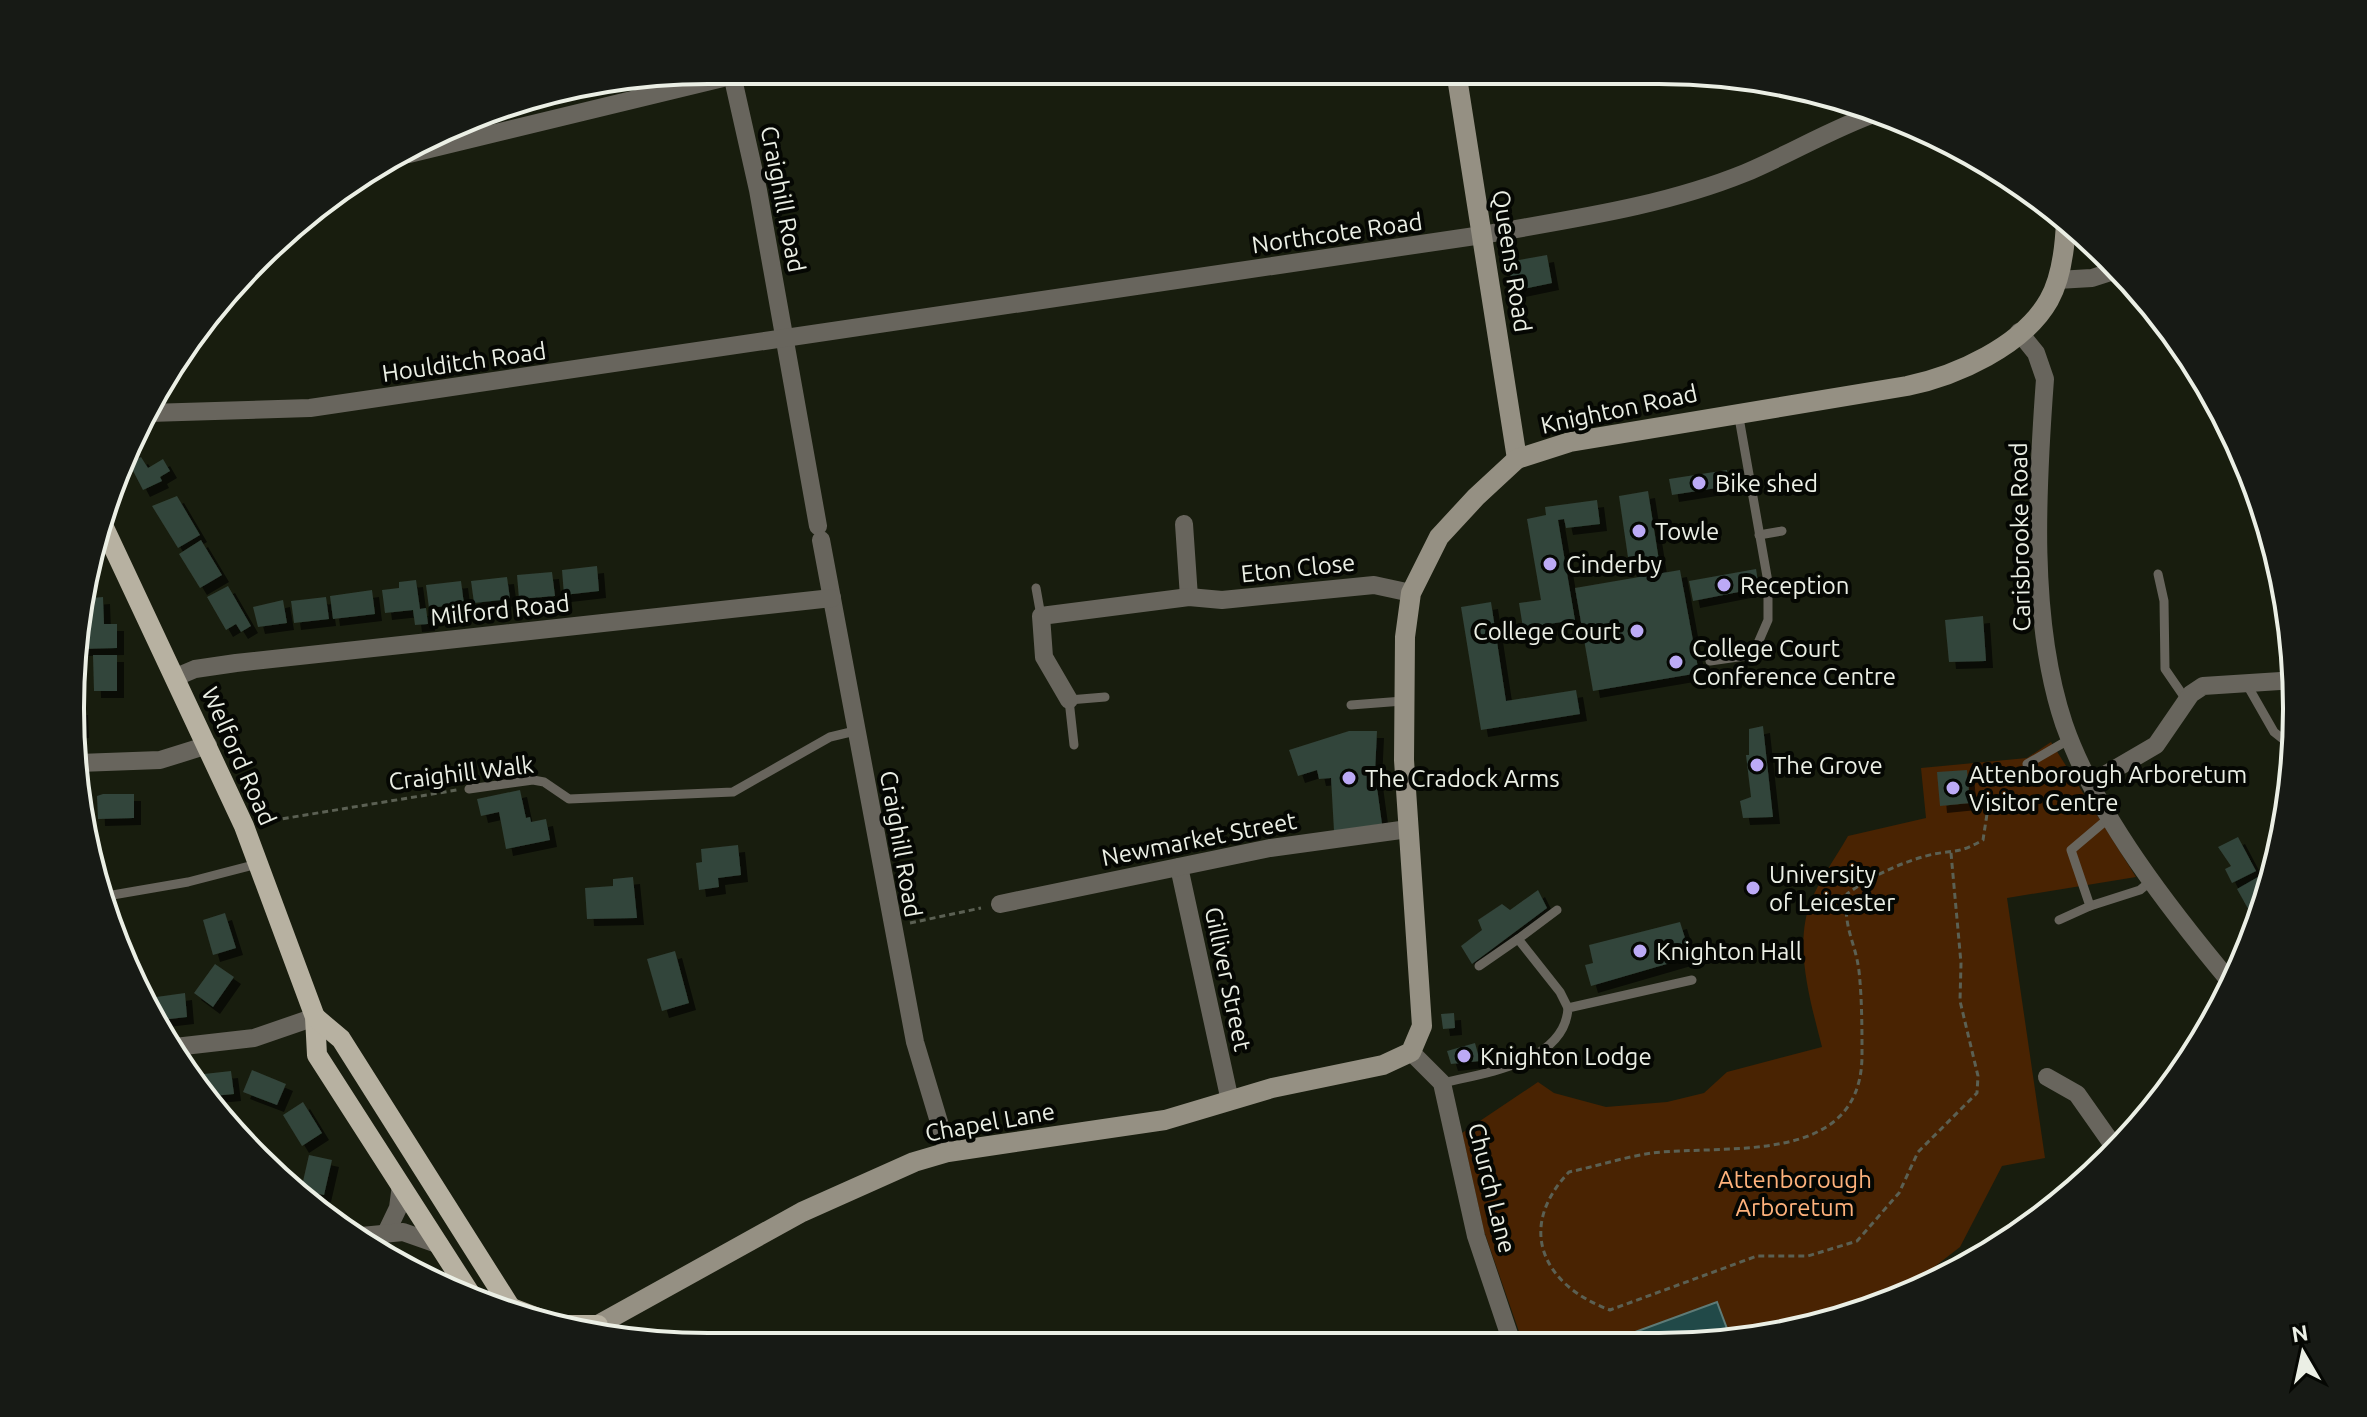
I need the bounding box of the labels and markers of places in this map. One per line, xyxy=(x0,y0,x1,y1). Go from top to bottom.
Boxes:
place label: Bike shed xyxy=(1715,470,1818,497)
marker: Bike shed xyxy=(1690,474,1708,492)
place label: Towle xyxy=(1655,518,1719,545)
marker: Towle xyxy=(1630,522,1648,540)
place label: Cinderby xyxy=(1566,551,1663,578)
marker: Cinderby xyxy=(1541,555,1559,573)
place label: Reception xyxy=(1740,572,1850,599)
marker: Reception xyxy=(1715,576,1733,594)
place label: College Court xyxy=(1473,618,1622,645)
marker: College Court xyxy=(1628,622,1646,640)
place label: College Court Conference Centre xyxy=(1692,635,1896,690)
marker: College Court Conference Centre xyxy=(1667,653,1685,671)
place label: The Grove xyxy=(1773,752,1883,779)
marker: The Grove xyxy=(1748,756,1766,774)
place label: Attenborough Arboretum Visitor Centre xyxy=(1969,761,2247,816)
place label: The Cradock Arms xyxy=(1365,765,1560,792)
marker: The Cradock Arms xyxy=(1340,769,1358,787)
marker: Attenborough Arboretum Visitor Centre xyxy=(1944,779,1962,797)
place label: University of Leicester xyxy=(1769,861,1895,916)
marker: University of Leicester xyxy=(1744,879,1762,897)
place label: Knighton Hall xyxy=(1656,938,1802,965)
marker: Knighton Hall xyxy=(1631,942,1649,960)
place label: Knighton Lodge xyxy=(1480,1043,1652,1070)
marker: Knighton Lodge xyxy=(1455,1047,1473,1065)

